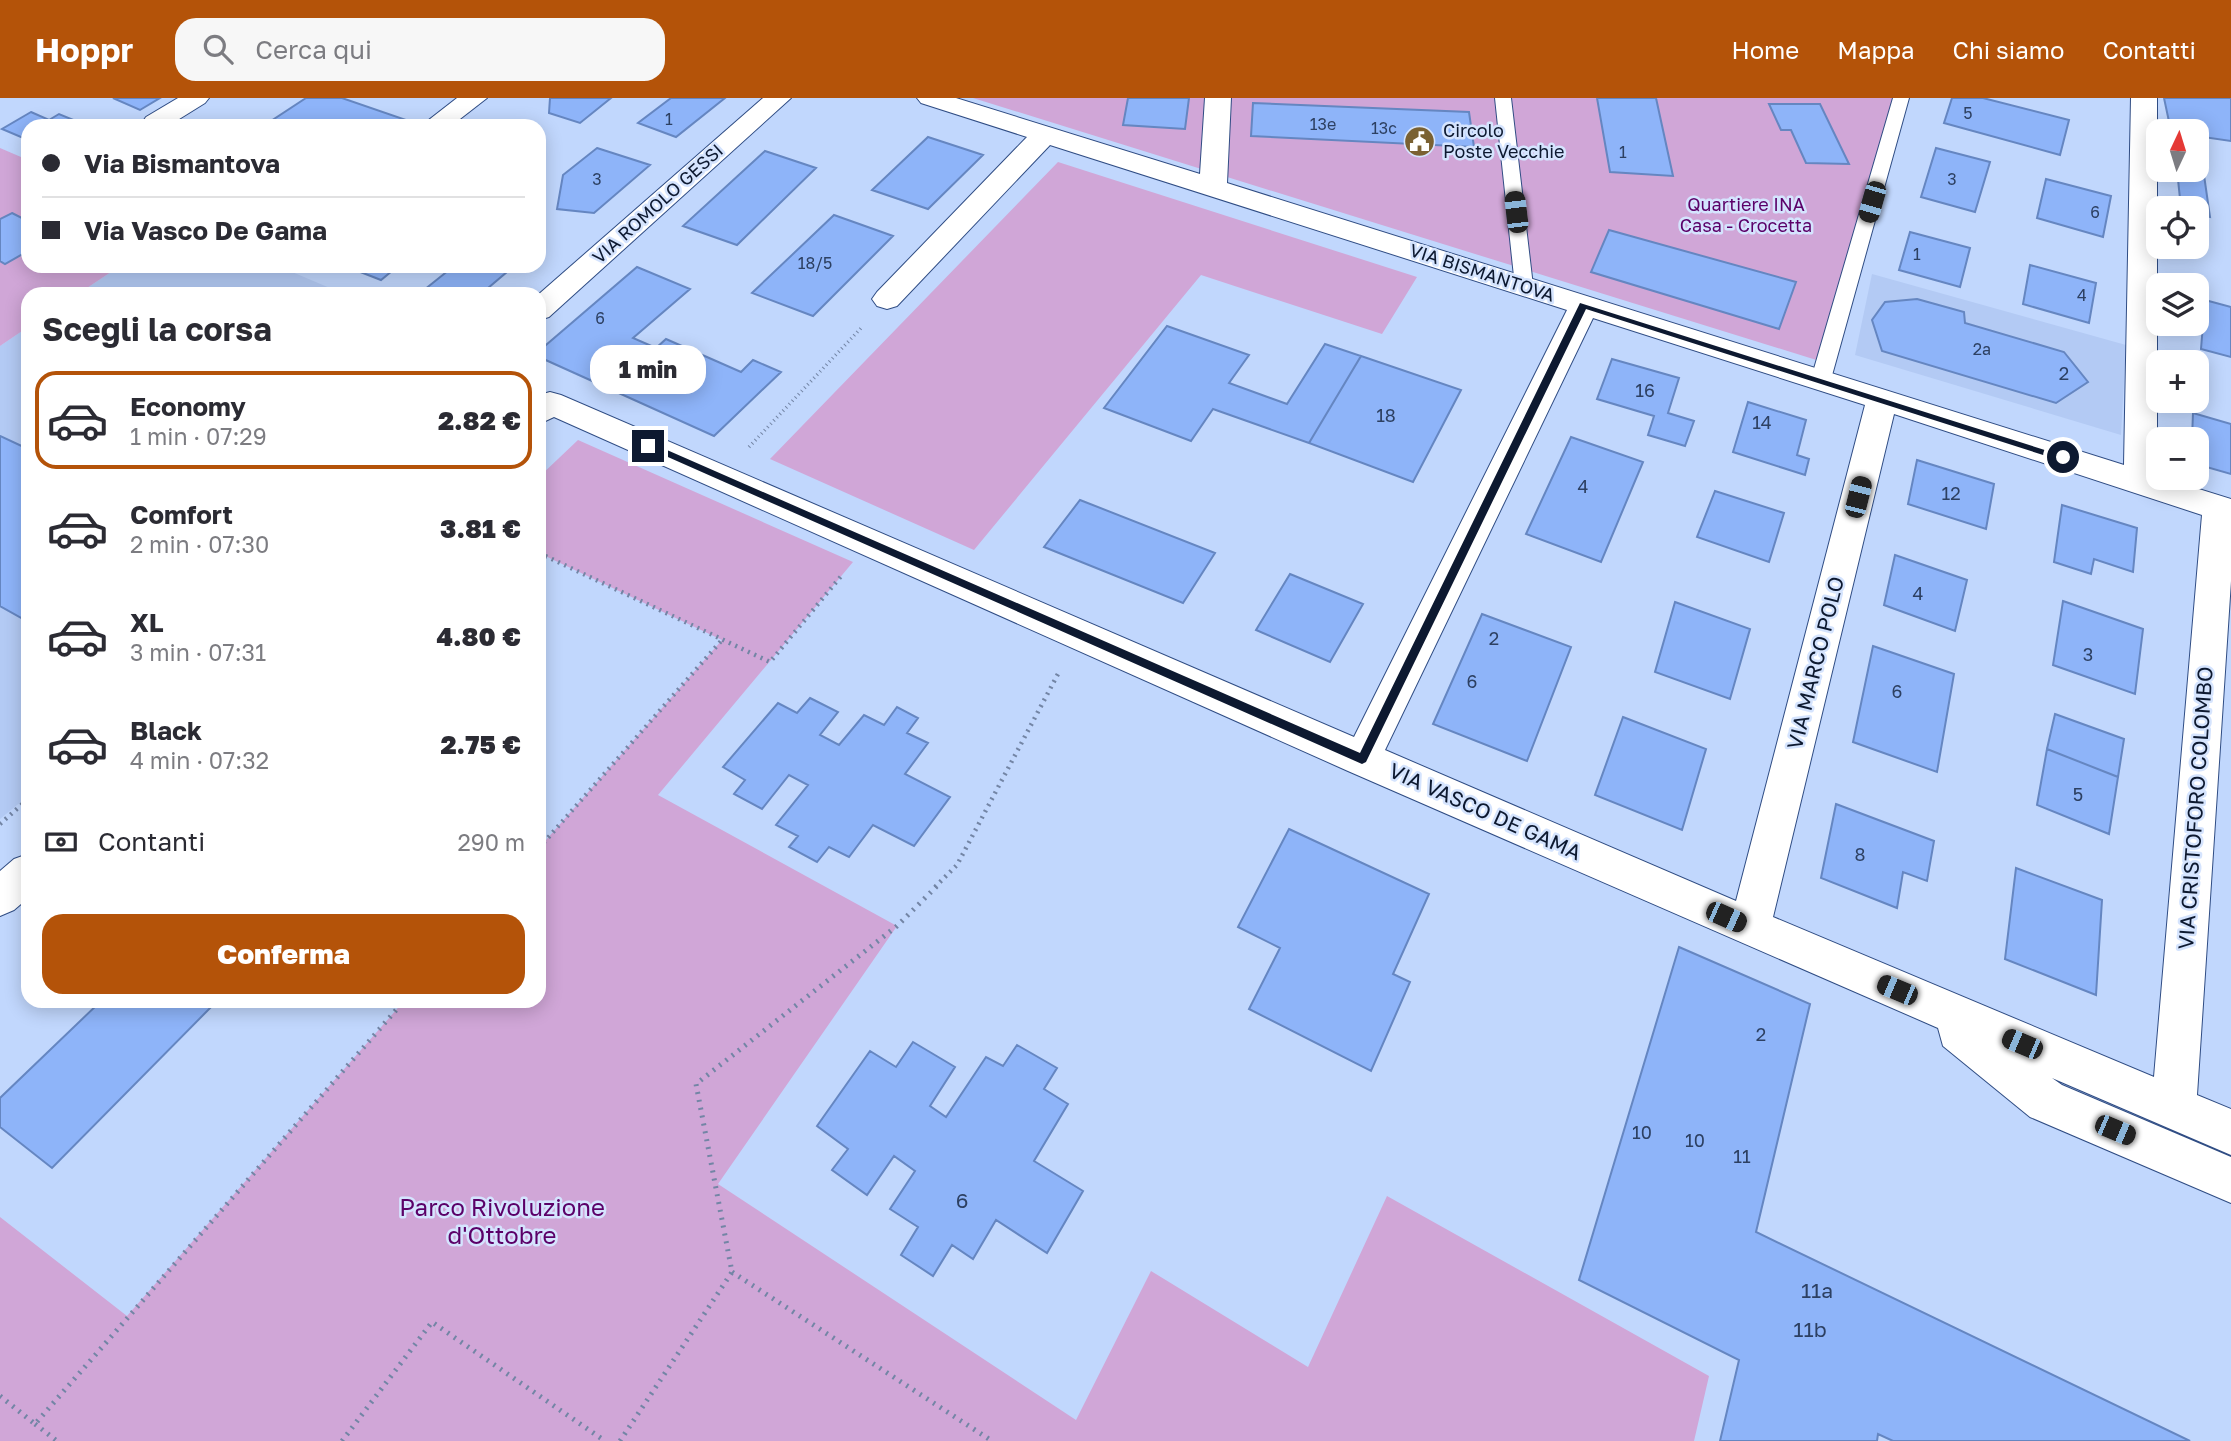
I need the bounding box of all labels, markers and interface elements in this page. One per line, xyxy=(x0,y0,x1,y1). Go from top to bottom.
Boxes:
search box xyxy=(175,18,665,81)
text: Hoppr xyxy=(35,30,133,69)
icon: search xyxy=(199,30,237,68)
text: Cerca qui xyxy=(255,34,372,65)
text: Home xyxy=(1731,35,1799,64)
text: Mappa xyxy=(1837,35,1915,64)
text: Chi siamo xyxy=(1953,35,2064,64)
text: Contatti xyxy=(2102,35,2196,64)
house number: 5 xyxy=(1963,103,1973,123)
house number: 1 xyxy=(665,109,673,129)
house number: 13e xyxy=(1310,114,1336,134)
house number: 13c xyxy=(1371,118,1397,138)
place label: Circolo Poste Vecchie xyxy=(1443,119,1564,162)
north arrow xyxy=(2146,119,2208,182)
map controls xyxy=(2146,119,2209,490)
public building icon: Circolo Poste Vecchie xyxy=(1403,124,1437,158)
street label: VIA ROMOLO GESSI xyxy=(587,139,727,268)
house number: 1 xyxy=(1619,142,1627,162)
text: Via Bismantova xyxy=(84,148,280,179)
house number: 3 xyxy=(592,169,602,189)
house number: 3 xyxy=(1947,169,1957,189)
car xyxy=(1857,179,1888,225)
car xyxy=(1504,190,1529,234)
park label: Quartiere INA Casa - Crocetta xyxy=(1680,193,1812,236)
button: locate xyxy=(2146,196,2209,259)
house number: 6 xyxy=(2090,202,2100,222)
text: Via Vasco De Gama xyxy=(84,215,327,246)
street label: VIA BISMANTOVA xyxy=(1407,238,1558,306)
house number: 1 xyxy=(1913,244,1921,264)
house number: 18/5 xyxy=(798,253,832,273)
button: layers xyxy=(2146,273,2209,336)
house number: 4 xyxy=(2077,285,2087,305)
house number: 6 xyxy=(595,308,605,328)
text: Scegli la corsa xyxy=(42,310,272,348)
house number: 2a xyxy=(1973,339,1991,359)
callout: 1 min xyxy=(590,344,706,394)
button: + xyxy=(2146,350,2209,413)
text: 1 min xyxy=(619,355,677,383)
house number: 2 xyxy=(2059,362,2069,384)
house number: 16 xyxy=(1635,379,1655,401)
icon: car xyxy=(46,389,109,452)
text: Economy xyxy=(130,391,246,422)
house number: 18 xyxy=(1376,404,1396,426)
text: 2.82 € xyxy=(438,405,521,436)
house number: 14 xyxy=(1752,411,1772,433)
text: 1 min · 07:29 xyxy=(130,422,267,450)
button: − xyxy=(2146,427,2209,490)
route end xyxy=(632,430,664,462)
route start xyxy=(2047,441,2079,473)
car xyxy=(1843,474,1874,520)
house number: 4 xyxy=(1578,475,1589,497)
house number: 12 xyxy=(1941,482,1961,504)
icon: car xyxy=(46,497,109,560)
text: Comfort xyxy=(130,499,233,530)
text: 3.81 € xyxy=(440,513,521,544)
text: 2 min · 07:30 xyxy=(130,530,269,558)
street label: VIA MARCO POLO xyxy=(1781,574,1849,752)
house number: 4 xyxy=(1913,582,1924,604)
icon: car xyxy=(46,605,109,668)
text: XL xyxy=(130,607,164,638)
text: 4.80 € xyxy=(436,621,521,652)
house number: 2 xyxy=(1489,627,1499,649)
text: 3 min · 07:31 xyxy=(130,638,266,666)
house number: 3 xyxy=(2083,643,2093,665)
street label: VIA CRISTOFORO COLOMBO xyxy=(2172,666,2218,950)
house number: 6 xyxy=(1467,670,1477,692)
house number: 6 xyxy=(1892,680,1902,702)
icon: car xyxy=(46,713,109,776)
text: Black xyxy=(130,715,202,746)
text: 2.75 € xyxy=(440,729,521,760)
text: 4 min · 07:32 xyxy=(130,746,269,774)
street label: VIA VASCO DE GAMA xyxy=(1385,757,1586,865)
house number: 5 xyxy=(2073,783,2083,805)
icon: cash xyxy=(42,823,80,861)
text: Contanti xyxy=(98,826,205,857)
text: 290 m xyxy=(457,828,525,856)
house number: 8 xyxy=(1855,843,1865,865)
car xyxy=(1703,899,1750,935)
button: Conferma xyxy=(42,914,525,994)
car xyxy=(1874,972,1921,1008)
house number: 2 xyxy=(1756,1023,1766,1045)
car xyxy=(1999,1026,2046,1062)
car xyxy=(2092,1112,2139,1148)
house number: 10 xyxy=(1632,1121,1652,1143)
house number: 10 xyxy=(1685,1129,1705,1151)
house number: 11 xyxy=(1733,1145,1751,1167)
house number: 6 xyxy=(956,1187,968,1213)
park label: Parco Rivoluzione d'Ottobre xyxy=(399,1192,605,1249)
house number: 11a xyxy=(1801,1277,1833,1303)
house number: 11b xyxy=(1793,1316,1827,1342)

